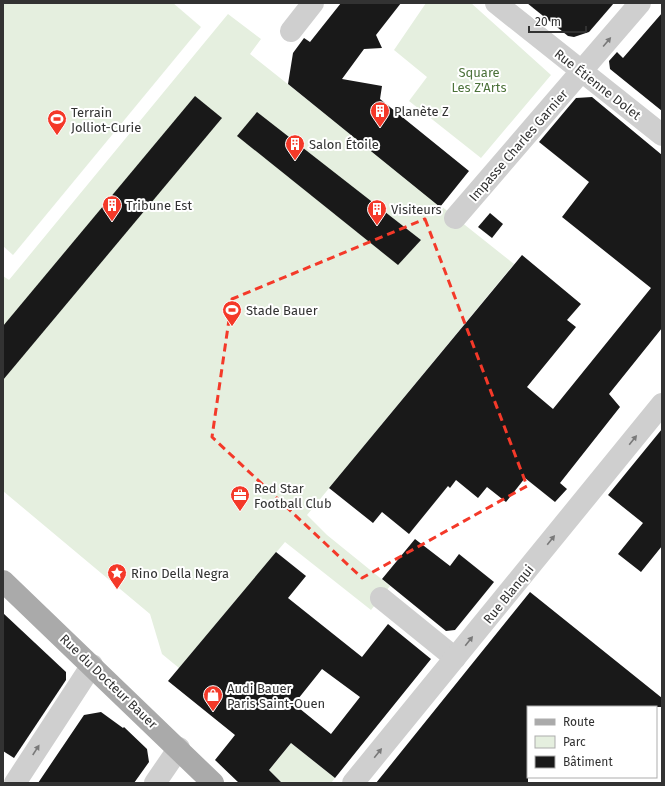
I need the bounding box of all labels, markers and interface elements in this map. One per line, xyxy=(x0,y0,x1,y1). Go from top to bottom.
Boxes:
scale bar xyxy=(529,8,586,34)
text: 20 m xyxy=(535,15,561,29)
one-way arrow xyxy=(602,37,611,47)
street label: Rue Étienne Dolet xyxy=(552,46,644,123)
park label: Square Les Z'Arts xyxy=(451,65,507,95)
street label: Impasse Charles Garnier xyxy=(466,86,571,204)
building icon: Planète Z xyxy=(369,100,391,128)
place label: Planète Z xyxy=(394,104,449,119)
place label: Terrain Jolliot-Curie xyxy=(71,105,141,135)
sports icon: Terrain Jolliot-Curie xyxy=(46,108,68,136)
building icon: Salon Étoile xyxy=(284,133,306,161)
place label: Salon Étoile xyxy=(309,137,379,152)
building icon: Tribune Est xyxy=(101,194,123,222)
place label: Tribune Est xyxy=(126,198,192,213)
building icon: Visiteurs xyxy=(366,198,388,226)
place label: Visiteurs xyxy=(391,202,442,217)
sports icon: Stade Bauer xyxy=(221,299,243,327)
place label: Stade Bauer xyxy=(246,303,318,318)
one-way arrow xyxy=(629,434,638,445)
place label: Red Star Football Club xyxy=(254,481,332,511)
office icon: Red Star Football Club xyxy=(229,484,251,512)
one-way arrow xyxy=(547,535,555,546)
place icon: Rino Della Negra xyxy=(106,562,128,590)
street label: Rue Blanqui xyxy=(480,562,537,627)
place label: Rino Della Negra xyxy=(131,566,229,581)
street label: Rue du Docteur Bauer xyxy=(57,631,160,732)
one-way arrow xyxy=(464,636,473,647)
place label: Audi Bauer Paris Saint-Ouen xyxy=(227,681,325,711)
shop icon: Audi Bauer Paris Saint-Ouen xyxy=(202,684,224,712)
legend xyxy=(527,706,657,778)
text: Route xyxy=(563,715,595,729)
text: Parc xyxy=(563,735,586,749)
one-way arrow xyxy=(32,745,40,755)
one-way arrow xyxy=(373,747,382,758)
text: Bâtiment xyxy=(563,755,613,769)

